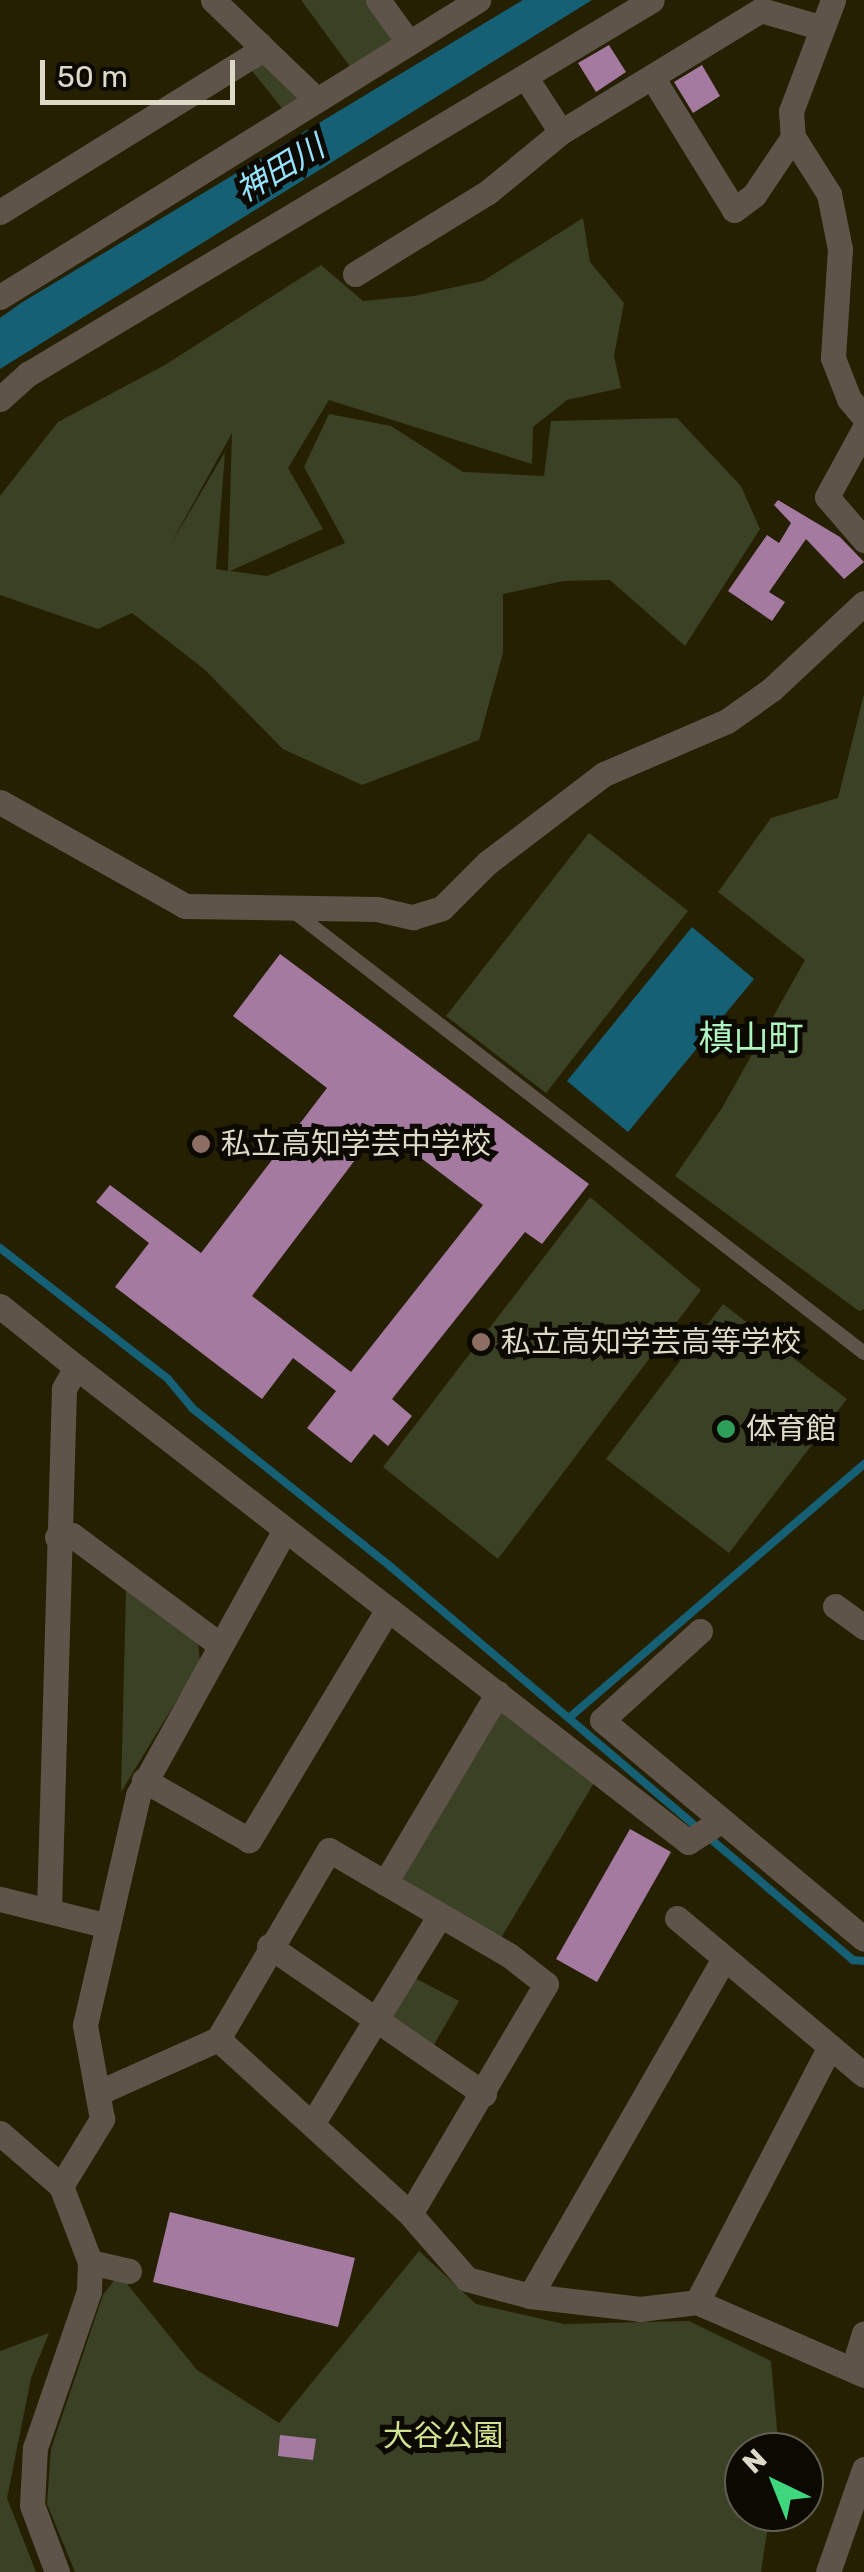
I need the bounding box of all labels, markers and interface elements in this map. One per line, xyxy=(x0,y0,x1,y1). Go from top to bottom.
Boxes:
scale bar xyxy=(45,40,240,102)
text: 50 m xyxy=(57,59,128,95)
water label: 神田川 xyxy=(229,128,331,210)
district label: 槙山町 xyxy=(699,1017,803,1059)
place label: 私立高知学芸中学校 xyxy=(221,1126,491,1162)
marker: 私立高知学芸中学校 xyxy=(190,1133,212,1155)
place label: 私立高知学芸高等学校 xyxy=(501,1324,801,1360)
marker: 私立高知学芸高等学校 xyxy=(470,1331,492,1353)
place label: 体育館 xyxy=(746,1411,836,1447)
marker: 体育館 xyxy=(715,1418,737,1440)
park label: 大谷公園 xyxy=(383,2418,503,2454)
north arrow xyxy=(724,2432,824,2532)
text: N xyxy=(736,2442,773,2480)

